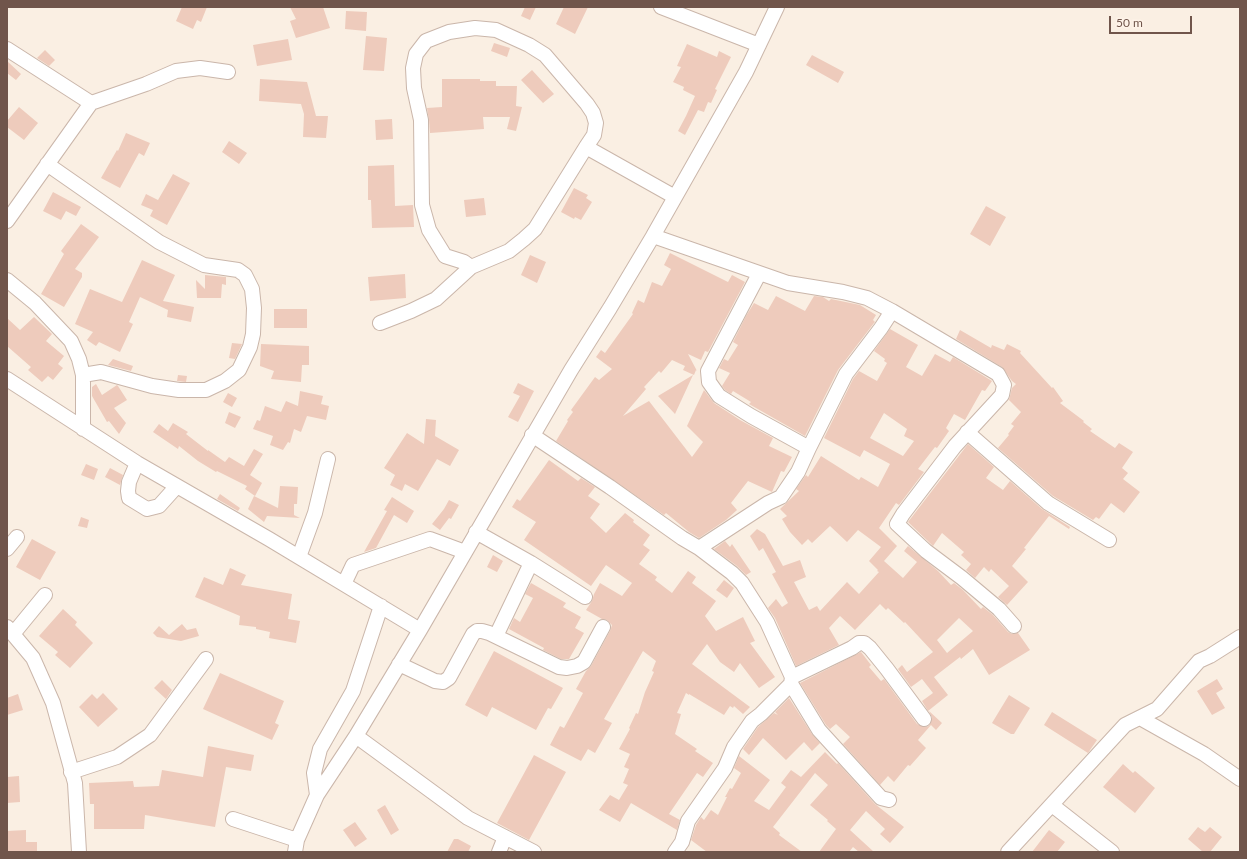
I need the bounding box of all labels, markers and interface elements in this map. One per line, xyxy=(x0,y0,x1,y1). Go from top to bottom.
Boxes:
scale bar xyxy=(1111,8,1194,34)
text: 50 m xyxy=(1116,15,1143,30)

